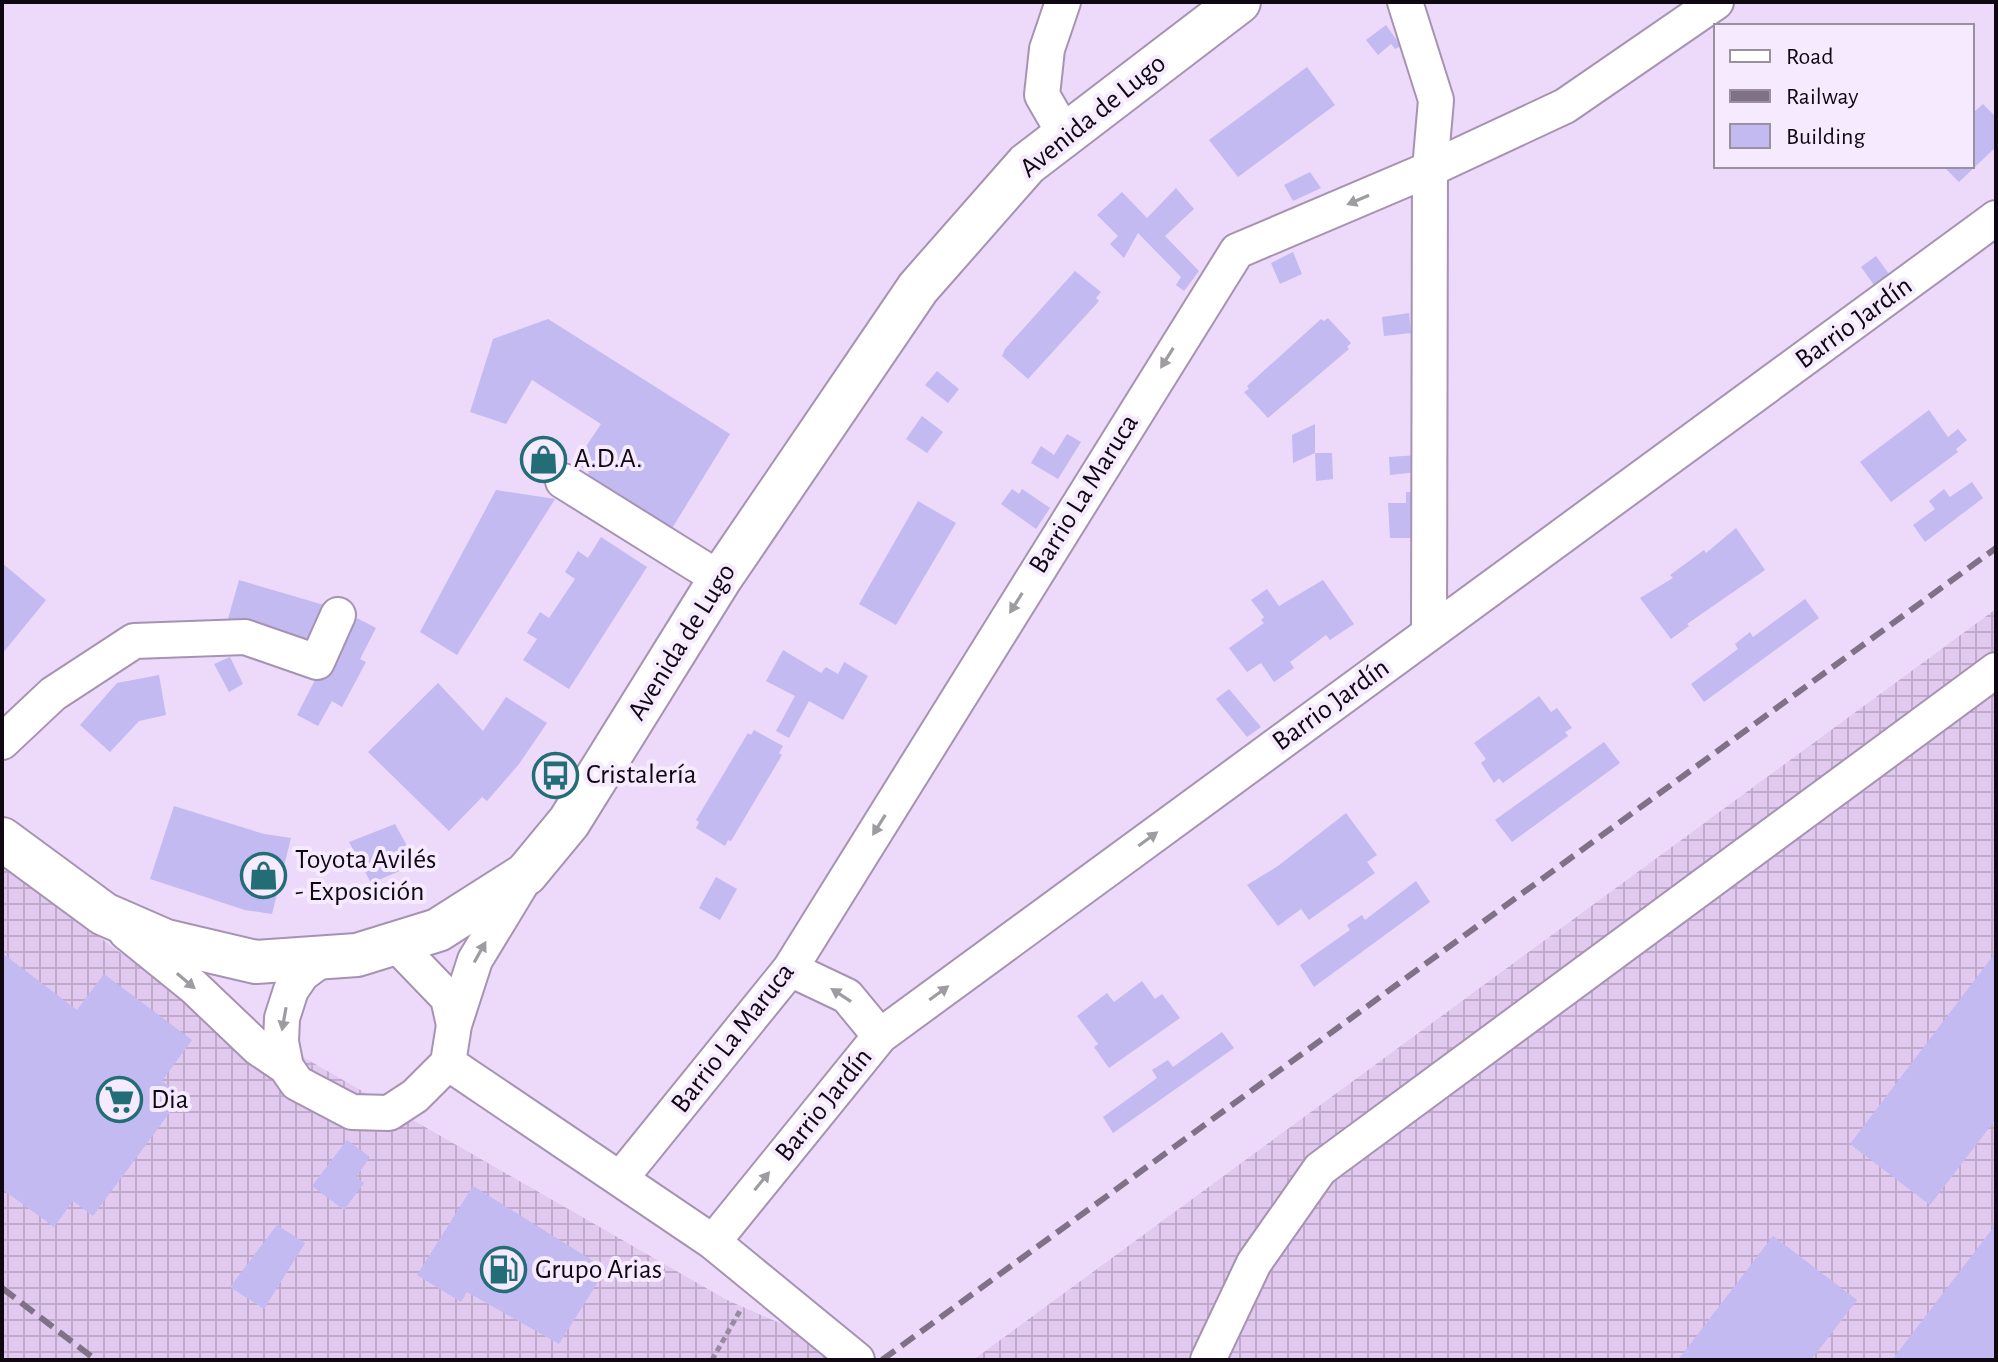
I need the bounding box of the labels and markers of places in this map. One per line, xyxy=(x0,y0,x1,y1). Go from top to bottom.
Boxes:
shop icon: A.D.A. xyxy=(519,435,567,483)
place label: A.D.A. xyxy=(574,445,642,473)
bus stop icon: Cristalería xyxy=(531,751,579,799)
place label: Cristalería xyxy=(586,761,697,789)
place label: Toyota Avilés - Exposición xyxy=(295,846,437,906)
shop icon: Toyota Avilés - Exposición xyxy=(240,852,288,900)
supermarket icon: Dia xyxy=(96,1076,144,1124)
place label: Dia xyxy=(151,1086,189,1114)
fuel station icon: Grupo Arias xyxy=(480,1246,528,1294)
place label: Grupo Arias xyxy=(535,1256,662,1284)

